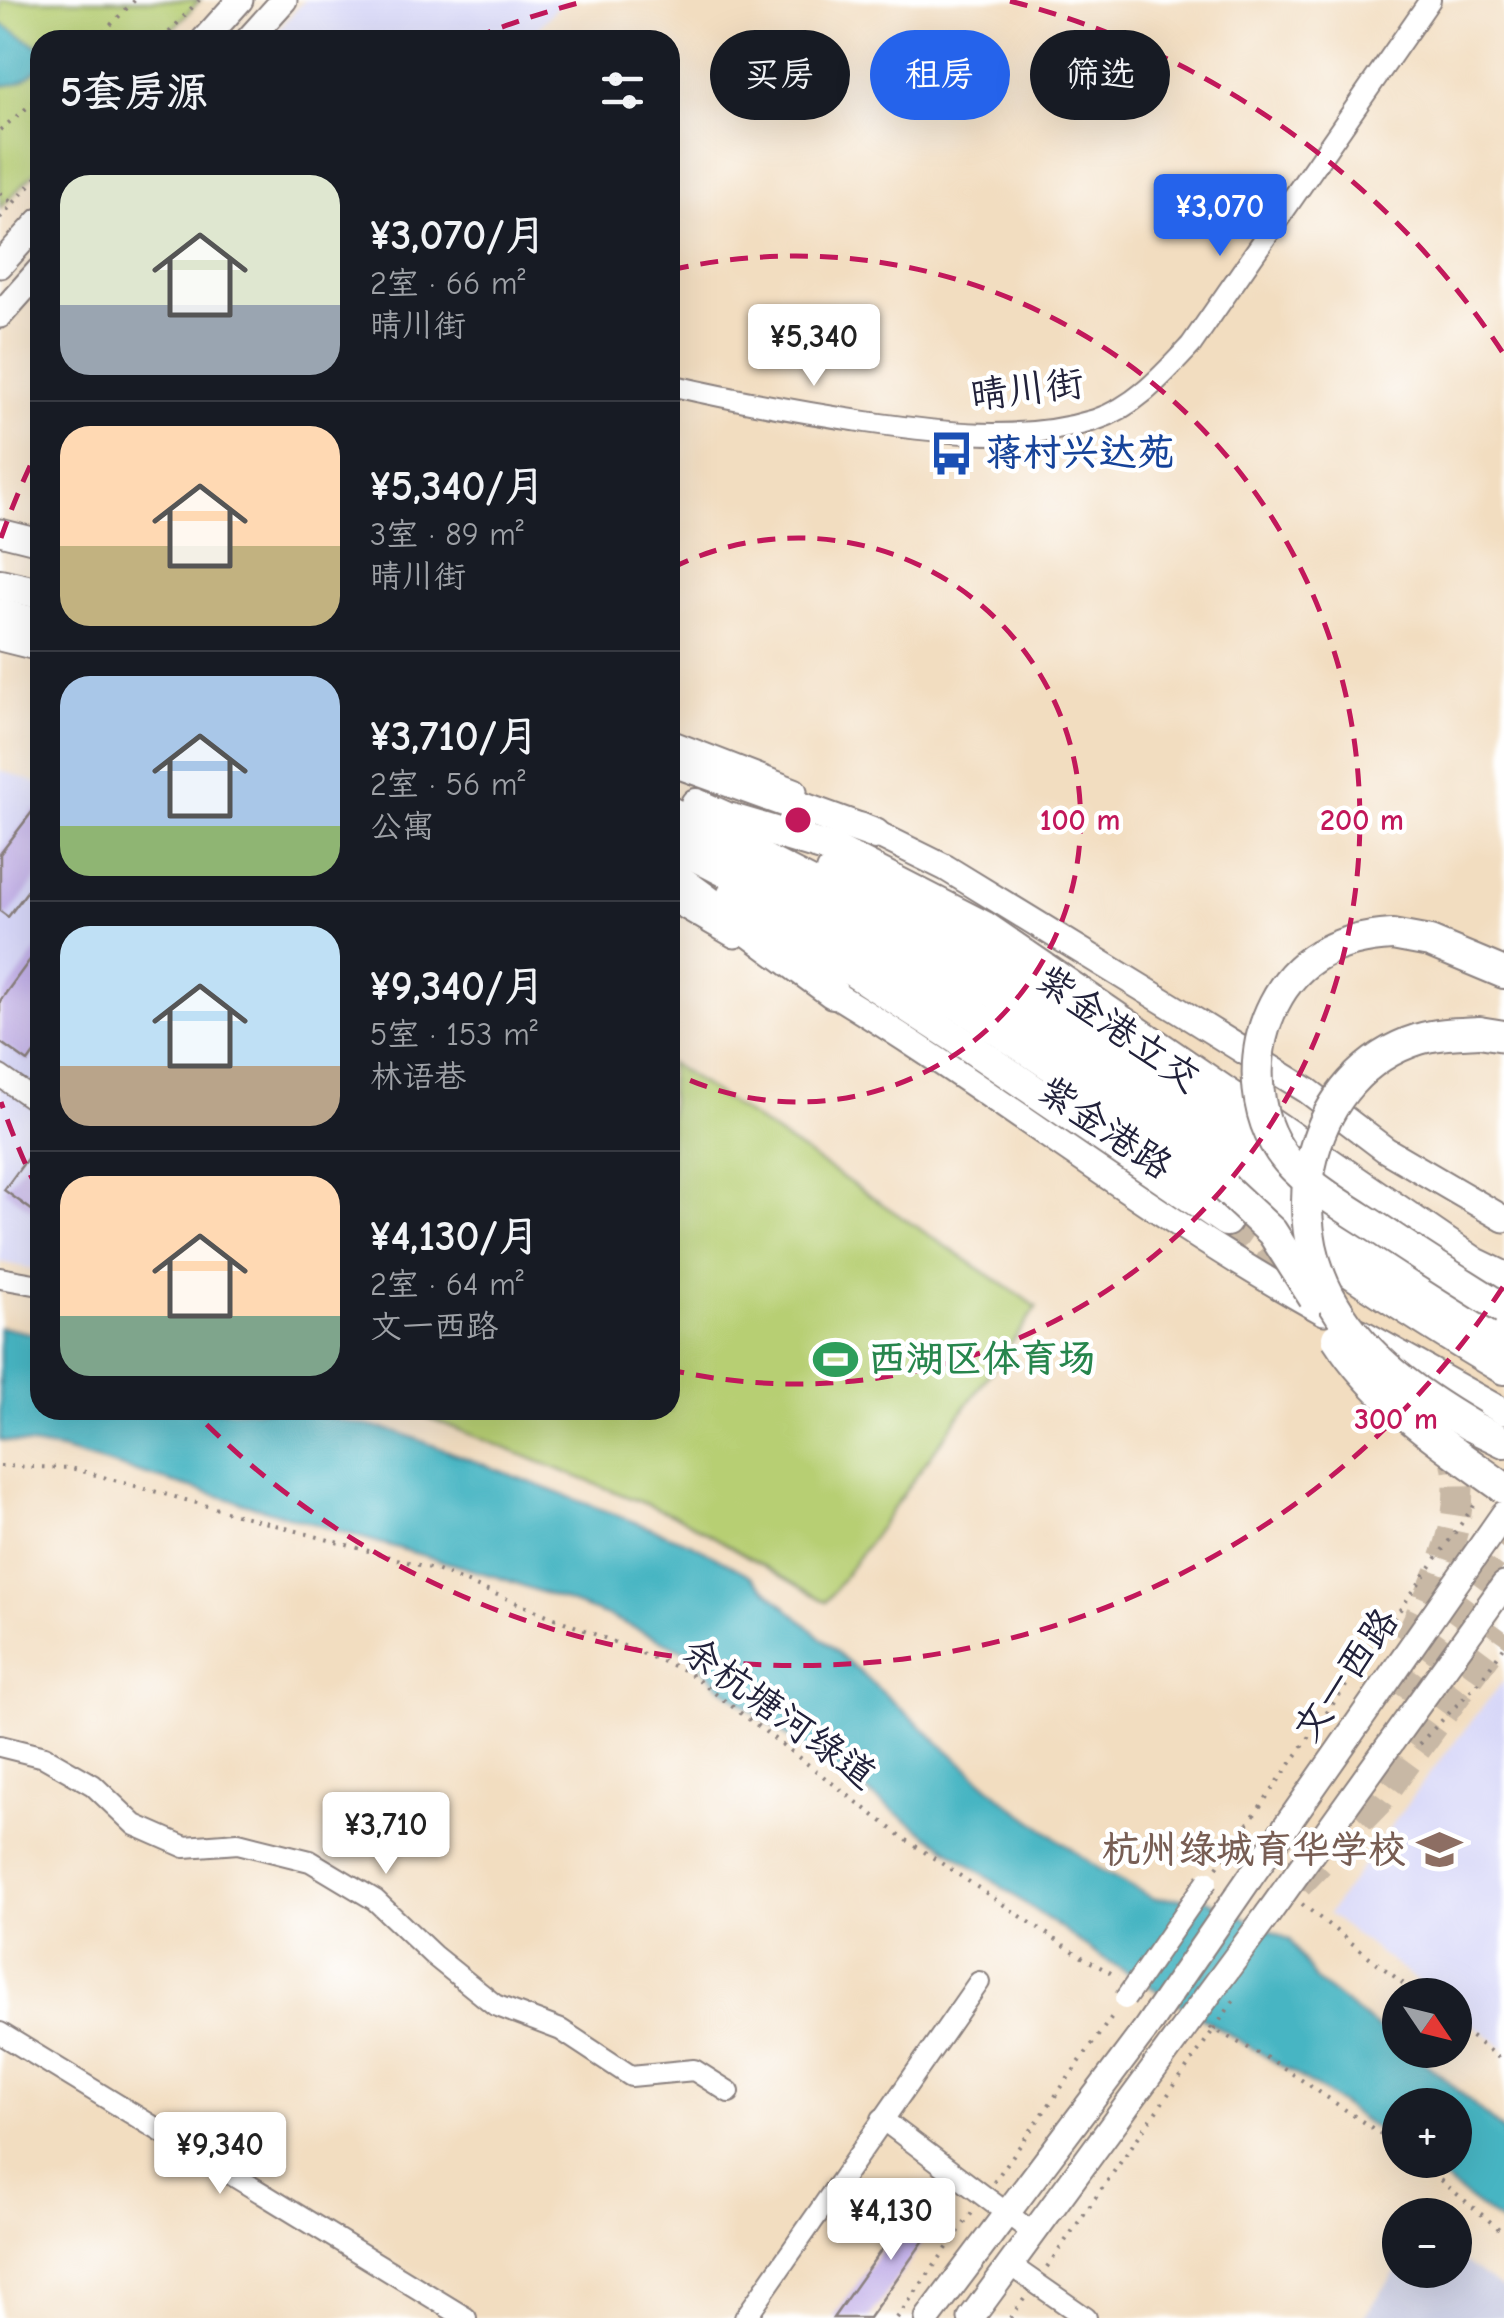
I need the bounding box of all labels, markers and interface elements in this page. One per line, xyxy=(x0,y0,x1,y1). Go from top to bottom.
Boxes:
chip: 买房 xyxy=(710,30,850,120)
chip: 租房 xyxy=(870,30,1010,120)
chip: 筛选 xyxy=(1030,30,1170,120)
icon: filters xyxy=(595,63,650,118)
text: 5套房源 xyxy=(60,68,208,117)
pin: ¥3,070 xyxy=(1139,174,1301,259)
text: ¥3,070 xyxy=(1176,188,1264,225)
text: ¥3,070/月 xyxy=(370,211,547,260)
icon: home xyxy=(140,215,260,335)
text: 2室 · 66 m² xyxy=(370,265,526,302)
pin: ¥5,340 xyxy=(733,304,895,389)
text: 晴川街 xyxy=(370,307,466,344)
text: ¥5,340 xyxy=(770,318,858,355)
street label: 晴川街 xyxy=(968,361,1086,419)
bus stop icon: 蒋村兴达苑 xyxy=(928,429,976,477)
place label: 蒋村兴达苑 xyxy=(985,431,1175,475)
text: ¥5,340/月 xyxy=(370,462,546,511)
icon: home xyxy=(140,466,260,586)
text: 3室 · 89 m² xyxy=(370,516,524,553)
text: 晴川街 xyxy=(370,558,466,595)
text: ¥3,710/月 xyxy=(370,712,539,761)
icon: home xyxy=(140,716,260,836)
text: 2室 · 56 m² xyxy=(370,766,526,803)
centre of rings xyxy=(780,802,816,838)
text: 100 m xyxy=(1040,803,1120,838)
text: 200 m xyxy=(1320,803,1404,838)
text: 公寓 xyxy=(370,808,434,845)
street label: 紫金港立交 xyxy=(1028,956,1208,1102)
text: ¥9,340/月 xyxy=(370,962,545,1011)
icon: home xyxy=(140,966,260,1086)
text: 5室 · 153 m² xyxy=(370,1016,538,1053)
text: 林语巷 xyxy=(370,1058,466,1095)
street label: 紫金港路 xyxy=(1030,1067,1180,1189)
text: ¥4,130/月 xyxy=(370,1212,540,1261)
icon: home xyxy=(140,1216,260,1336)
text: 2室 · 64 m² xyxy=(370,1266,524,1303)
text: 文一西路 xyxy=(370,1308,498,1345)
sports icon: 西湖区体育场 xyxy=(811,1335,859,1383)
place label: 西湖区体育场 xyxy=(868,1337,1096,1381)
text: 300 m xyxy=(1354,1402,1438,1437)
street label: 文一西路 xyxy=(1284,1600,1408,1750)
street label: 余杭塘河绿道 xyxy=(674,1628,884,1798)
pin: ¥3,710 xyxy=(305,1792,467,1877)
text: ¥3,710 xyxy=(345,1806,427,1843)
school or university icon: 杭州绿城育华学校 xyxy=(1415,1826,1463,1874)
place label: 杭州绿城育华学校 xyxy=(1102,1828,1406,1872)
north arrow xyxy=(1382,1978,1472,2068)
map controls xyxy=(1382,1978,1472,2288)
button: + xyxy=(1382,2088,1472,2178)
pin: ¥9,340 xyxy=(139,2112,301,2197)
text: ¥9,340 xyxy=(176,2126,264,2163)
pin: ¥4,130 xyxy=(810,2178,972,2263)
text: ¥4,130 xyxy=(849,2192,933,2229)
button: − xyxy=(1382,2198,1472,2288)

